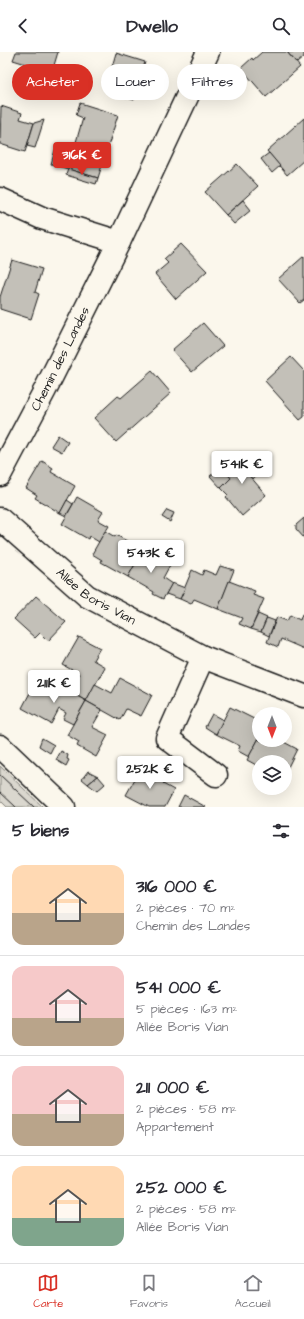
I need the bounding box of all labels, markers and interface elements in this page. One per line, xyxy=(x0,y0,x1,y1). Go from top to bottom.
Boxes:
text: Dwello xyxy=(126,14,178,39)
icon: back xyxy=(12,15,34,37)
icon: search xyxy=(270,15,292,37)
chip: Acheter xyxy=(12,64,93,100)
chip: Louer xyxy=(101,64,169,100)
chip: Filtres xyxy=(177,64,247,100)
pin: 316K € xyxy=(49,142,115,176)
text: 316K € xyxy=(62,146,102,164)
street label: Chemin des Landes xyxy=(27,303,94,414)
pin: 541K € xyxy=(209,451,275,485)
text: 541K € xyxy=(220,455,264,473)
pin: 543K € xyxy=(118,540,184,574)
text: 543K € xyxy=(127,544,175,562)
street label: Allée Boris Vian xyxy=(52,564,139,629)
pin: 211K € xyxy=(21,670,87,704)
text: 211K € xyxy=(37,674,71,692)
north arrow xyxy=(252,707,292,747)
map controls xyxy=(252,707,292,795)
button: layers xyxy=(252,755,292,795)
pin: 252K € xyxy=(117,756,183,790)
text: 252K € xyxy=(126,760,174,778)
text: 5 biens xyxy=(12,819,69,843)
icon: filters xyxy=(270,820,292,842)
text: 316 000 € xyxy=(136,875,217,899)
icon: home xyxy=(44,881,92,929)
text: 2 pièces · 70 m² xyxy=(136,899,235,917)
text: Chemin des Landes xyxy=(136,917,250,935)
text: 541 000 € xyxy=(136,976,221,1000)
icon: home xyxy=(44,982,92,1030)
text: 5 pièces · 163 m² xyxy=(136,1000,237,1018)
text: Allée Boris Vian xyxy=(136,1018,228,1036)
text: 211 000 € xyxy=(136,1076,209,1100)
icon: home xyxy=(44,1082,92,1130)
text: 2 pièces · 58 m² xyxy=(136,1100,237,1118)
text: Appartement xyxy=(136,1118,214,1136)
text: 252 000 € xyxy=(136,1176,227,1200)
icon: home xyxy=(44,1182,92,1230)
text: 2 pièces · 58 m² xyxy=(136,1200,237,1218)
text: Allée Boris Vian xyxy=(136,1218,228,1236)
tab: Carte xyxy=(33,1272,63,1311)
tab: Favoris xyxy=(130,1272,168,1311)
tab: Accueil xyxy=(235,1272,271,1311)

